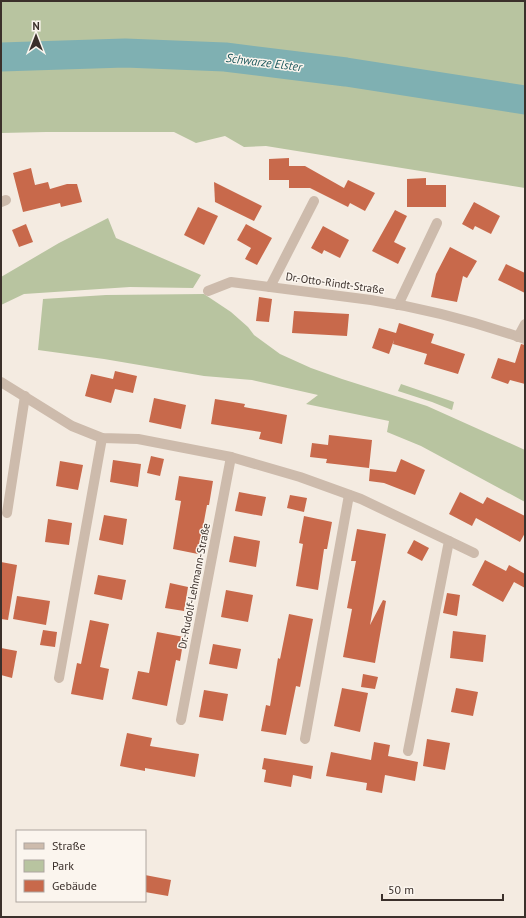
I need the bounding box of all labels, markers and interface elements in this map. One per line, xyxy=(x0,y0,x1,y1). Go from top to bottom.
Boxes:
north arrow xyxy=(16,16,56,56)
text: N xyxy=(32,19,40,33)
water label: Schwarze Elster xyxy=(225,50,304,74)
street label: Dr.-Otto-Rindt-Straße xyxy=(285,269,386,297)
street label: Dr.-Rudolf-Lehmann-Straße xyxy=(175,521,213,650)
legend xyxy=(16,830,146,902)
text: Straße xyxy=(52,838,86,853)
text: Park xyxy=(52,858,74,873)
scale bar xyxy=(382,876,503,902)
text: Gebäude xyxy=(52,878,97,893)
text: 50 m xyxy=(388,882,414,897)

